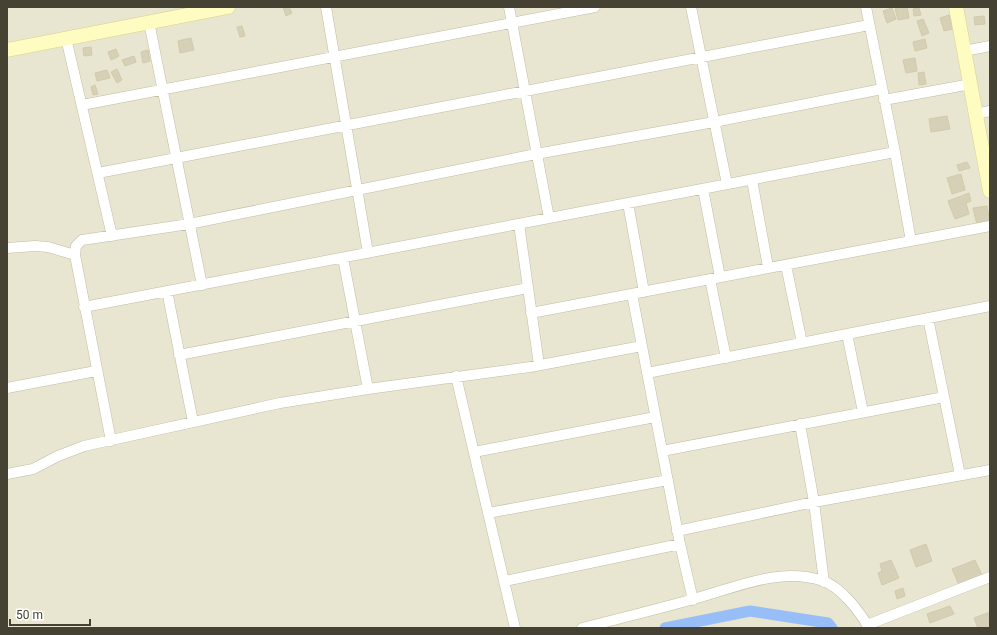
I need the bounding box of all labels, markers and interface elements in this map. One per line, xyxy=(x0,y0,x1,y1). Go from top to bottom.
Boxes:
scale bar xyxy=(10,601,90,627)
text: 50 m xyxy=(16,608,43,622)

